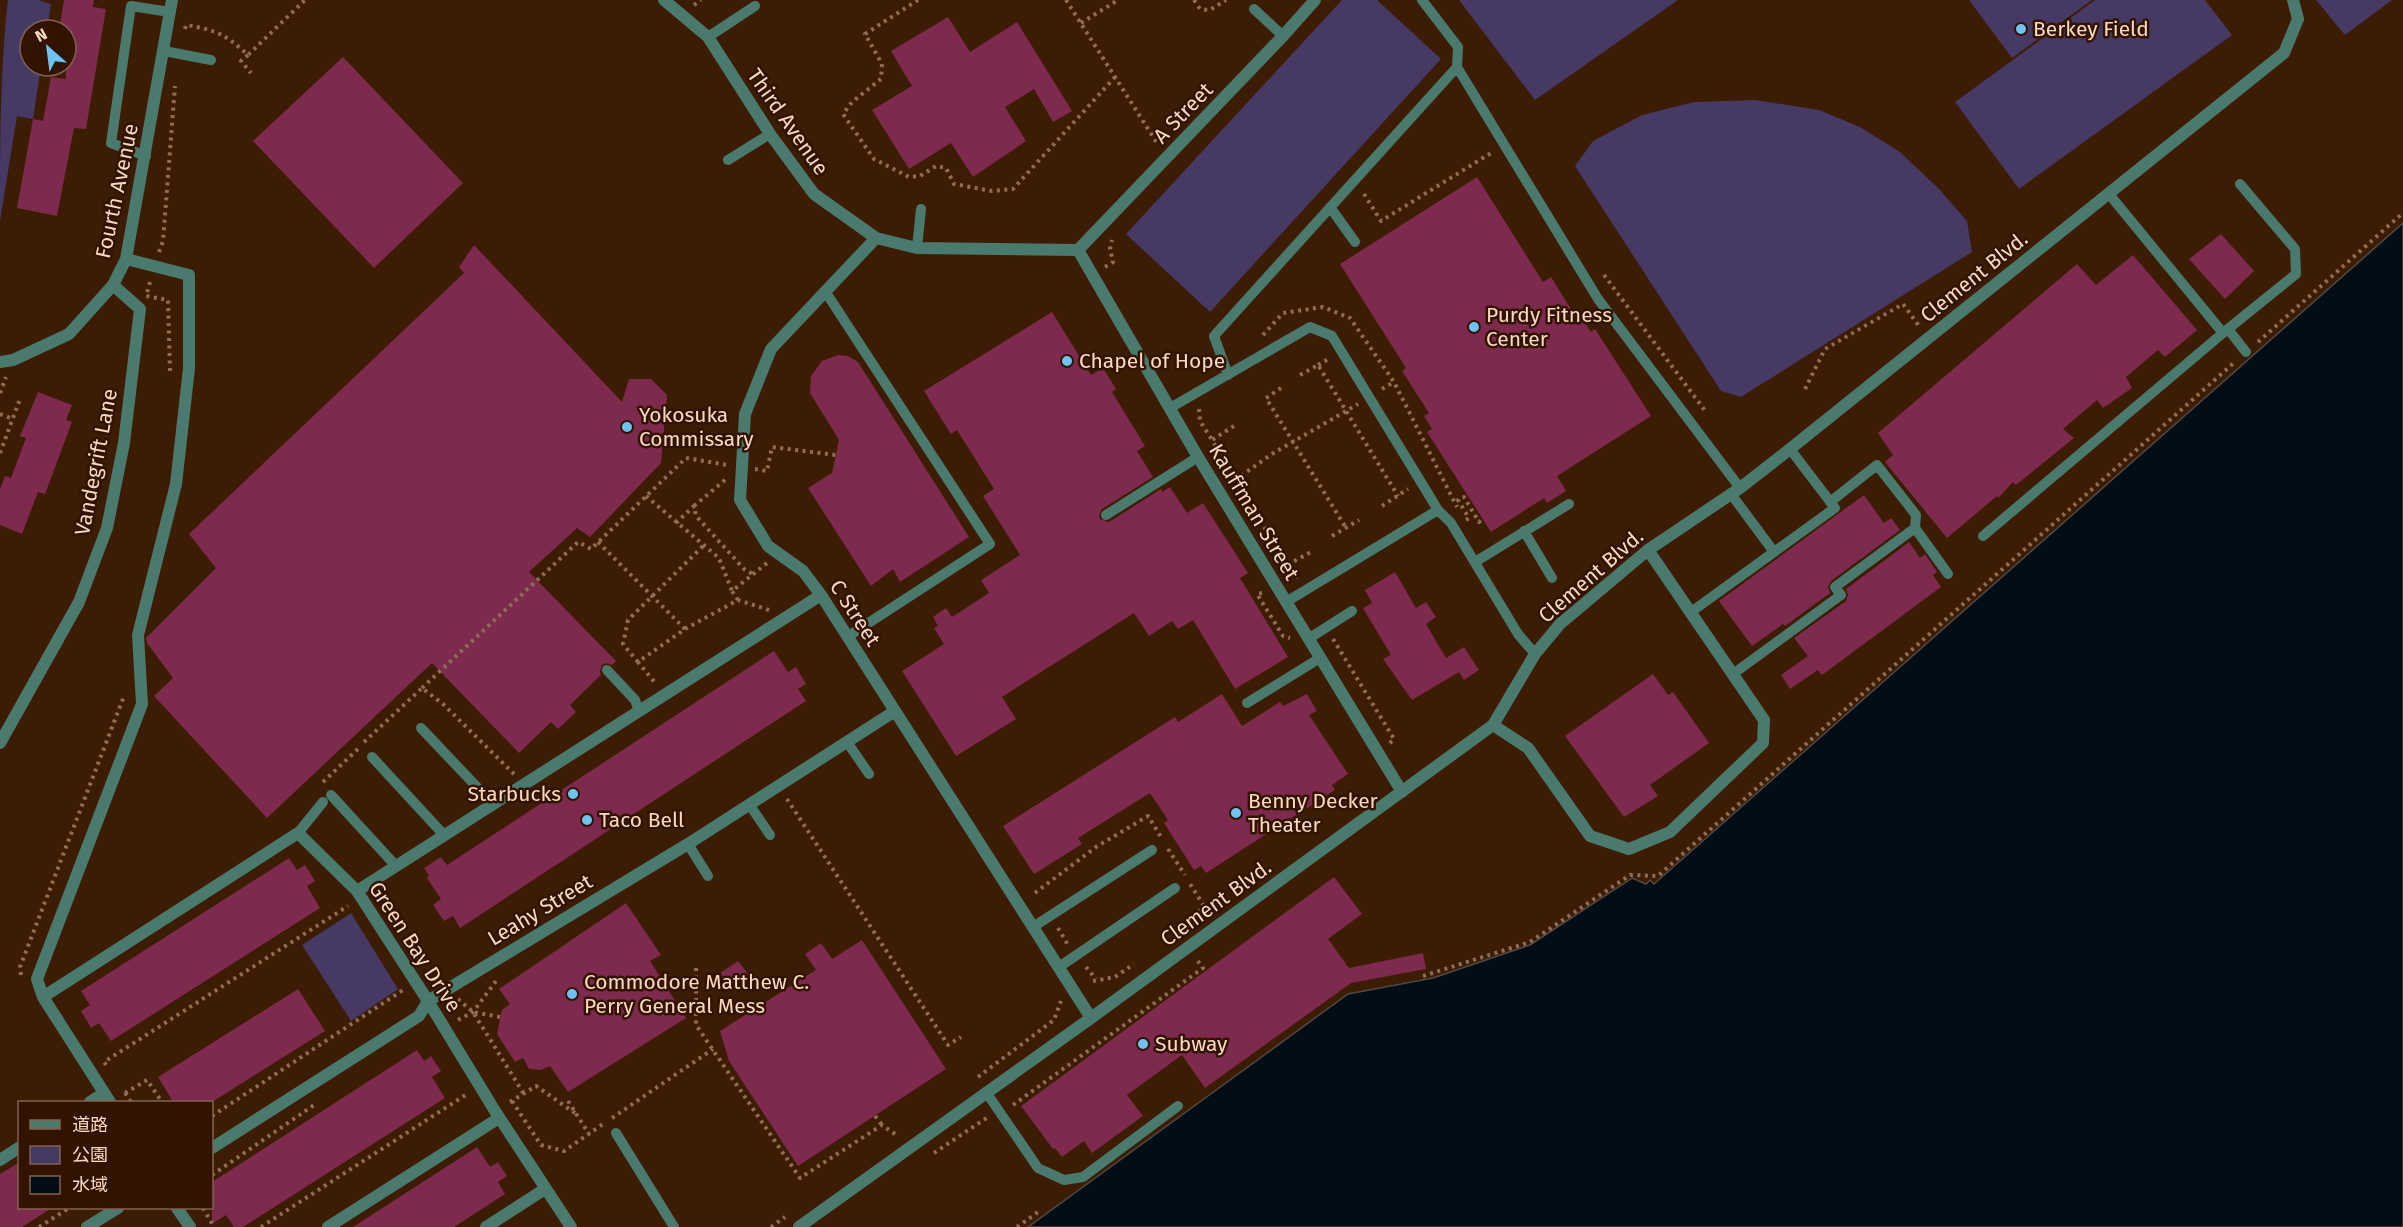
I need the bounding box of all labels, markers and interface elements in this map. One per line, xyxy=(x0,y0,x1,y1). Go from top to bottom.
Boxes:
place label: Berkey Field xyxy=(2033,16,2149,42)
north arrow xyxy=(18,18,78,78)
marker: Berkey Field xyxy=(2014,22,2028,36)
text: N xyxy=(32,24,50,46)
street label: Third Avenue xyxy=(742,64,834,180)
street label: A Street xyxy=(1148,77,1219,149)
street label: Fourth Avenue xyxy=(90,121,144,261)
street label: Clement Blvd. xyxy=(1915,226,2033,328)
place label: Purdy Fitness Center xyxy=(1486,302,1612,352)
marker: Purdy Fitness Center xyxy=(1467,320,1481,334)
place label: Chapel of Hope xyxy=(1079,348,1225,374)
marker: Chapel of Hope xyxy=(1060,354,1074,368)
street label: Vandegrift Lane xyxy=(69,386,123,538)
place label: Yokosuka Commissary xyxy=(639,402,754,452)
marker: Yokosuka Commissary xyxy=(620,420,634,434)
street label: Kauffman Street xyxy=(1203,439,1305,585)
street label: Clement Blvd. xyxy=(1533,523,1649,629)
street label: C Street xyxy=(824,575,886,652)
place label: Starbucks xyxy=(467,781,561,807)
marker: Starbucks xyxy=(566,787,580,801)
place label: Benny Decker Theater xyxy=(1248,788,1378,838)
marker: Benny Decker Theater xyxy=(1229,806,1243,820)
place label: Taco Bell xyxy=(599,807,684,833)
marker: Taco Bell xyxy=(580,813,594,827)
street label: Clement Blvd. xyxy=(1156,854,1276,952)
street label: Leahy Street xyxy=(483,868,597,951)
street label: Green Bay Drive xyxy=(363,877,467,1017)
place label: Commodore Matthew C. Perry General Mess xyxy=(584,969,809,1019)
marker: Commodore Matthew C. Perry General Mess xyxy=(565,987,579,1001)
place label: Subway xyxy=(1155,1031,1228,1057)
marker: Subway xyxy=(1136,1037,1150,1051)
legend xyxy=(18,1101,213,1209)
text: 道路 xyxy=(72,1114,108,1136)
text: 公園 xyxy=(72,1144,108,1166)
text: 水域 xyxy=(72,1174,108,1196)

